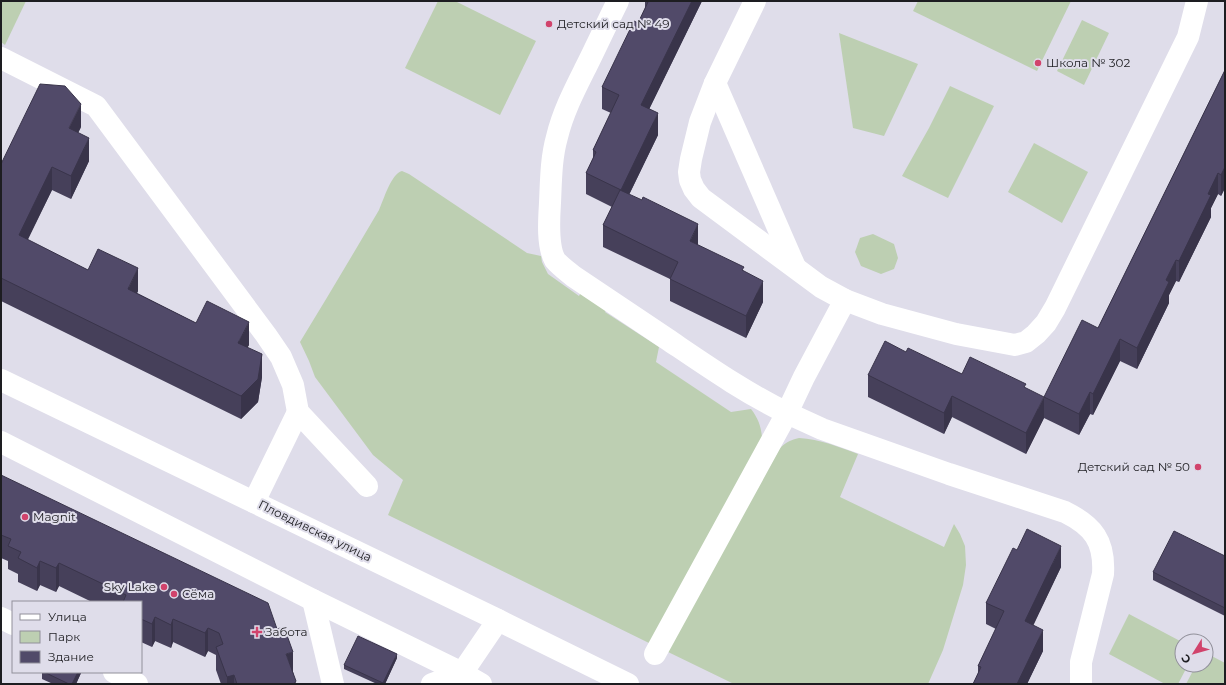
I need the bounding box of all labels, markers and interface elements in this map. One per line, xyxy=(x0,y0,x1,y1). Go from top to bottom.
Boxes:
place label: Детский сад № 49 xyxy=(557,16,670,31)
marker: Детский сад № 49 xyxy=(544,19,554,29)
place label: Школа № 302 xyxy=(1046,55,1130,70)
marker: Школа № 302 xyxy=(1033,58,1043,68)
place label: Детский сад № 50 xyxy=(1078,459,1190,474)
marker: Детский сад № 50 xyxy=(1193,462,1203,472)
street label: Пловдивская улица xyxy=(256,497,374,565)
place label: Magnit xyxy=(33,509,76,524)
marker: Magnit xyxy=(20,512,30,522)
place label: Sky Lake xyxy=(104,579,156,594)
marker: Sky Lake xyxy=(159,582,169,592)
place label: Сёма xyxy=(182,586,214,601)
marker: Сёма xyxy=(169,589,179,599)
legend xyxy=(12,601,142,673)
text: Улица xyxy=(48,609,87,624)
place label: Забота xyxy=(265,624,307,639)
marker: Забота xyxy=(252,627,262,637)
text: Парк xyxy=(48,629,80,644)
north arrow xyxy=(1174,633,1214,673)
text: Здание xyxy=(48,649,94,664)
text: С xyxy=(1178,652,1194,666)

